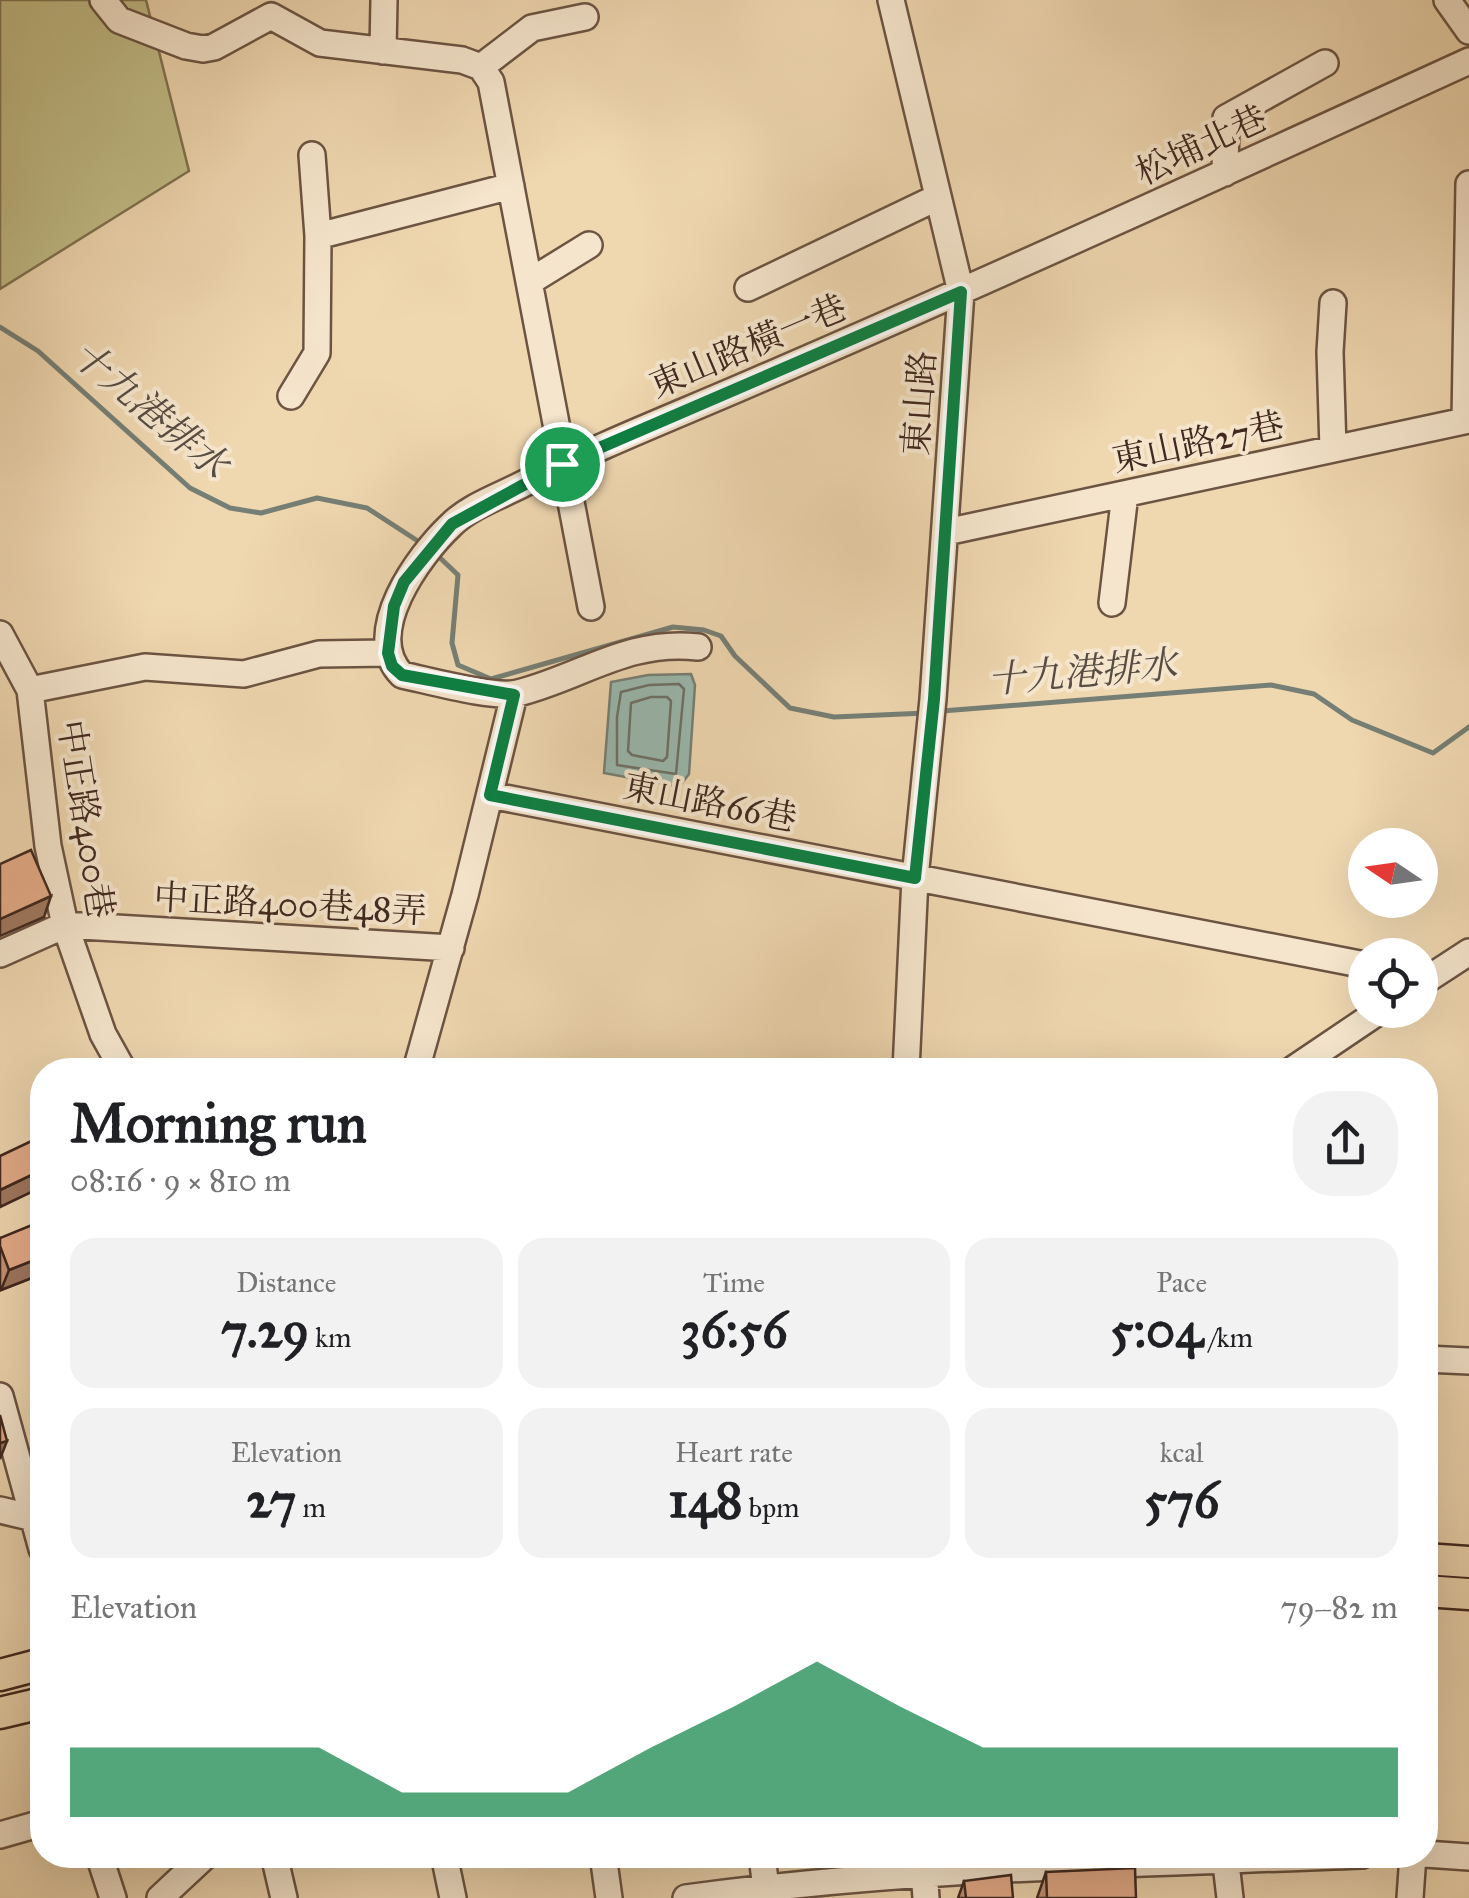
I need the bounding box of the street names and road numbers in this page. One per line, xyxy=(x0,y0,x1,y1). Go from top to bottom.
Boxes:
street label: 松埔北巷 xyxy=(1129,96,1274,195)
street label: 東山路橫一巷 xyxy=(643,286,853,407)
street label: 東山路 xyxy=(894,349,945,457)
street label: 東山路27巷 xyxy=(1108,403,1288,482)
street label: 中正路400巷 xyxy=(49,717,122,921)
street label: 東山路66巷 xyxy=(619,765,800,840)
street label: 中正路400巷48弄 xyxy=(152,876,428,933)

